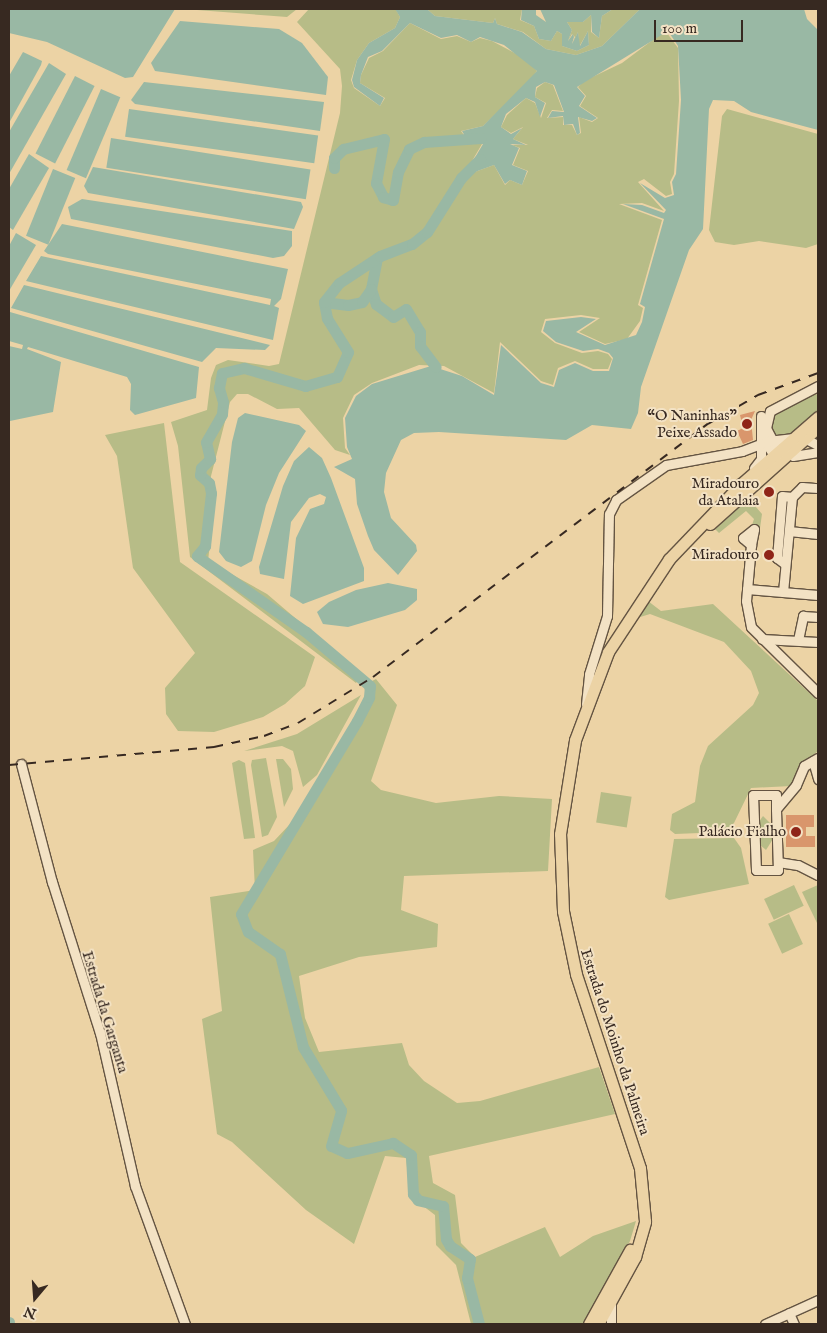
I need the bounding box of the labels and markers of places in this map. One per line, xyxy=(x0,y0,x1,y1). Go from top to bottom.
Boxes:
place label: “O Naninhas” Peixe Assado xyxy=(647,406,737,441)
marker: “O Naninhas” Peixe Assado xyxy=(741,418,753,430)
place label: Miradouro da Atalaia xyxy=(691,474,759,509)
marker: Miradouro da Atalaia xyxy=(763,486,775,498)
place label: Miradouro xyxy=(691,546,759,564)
marker: Miradouro xyxy=(763,549,775,561)
place label: Palácio Fialho xyxy=(698,823,786,841)
marker: Palácio Fialho xyxy=(790,826,802,838)

